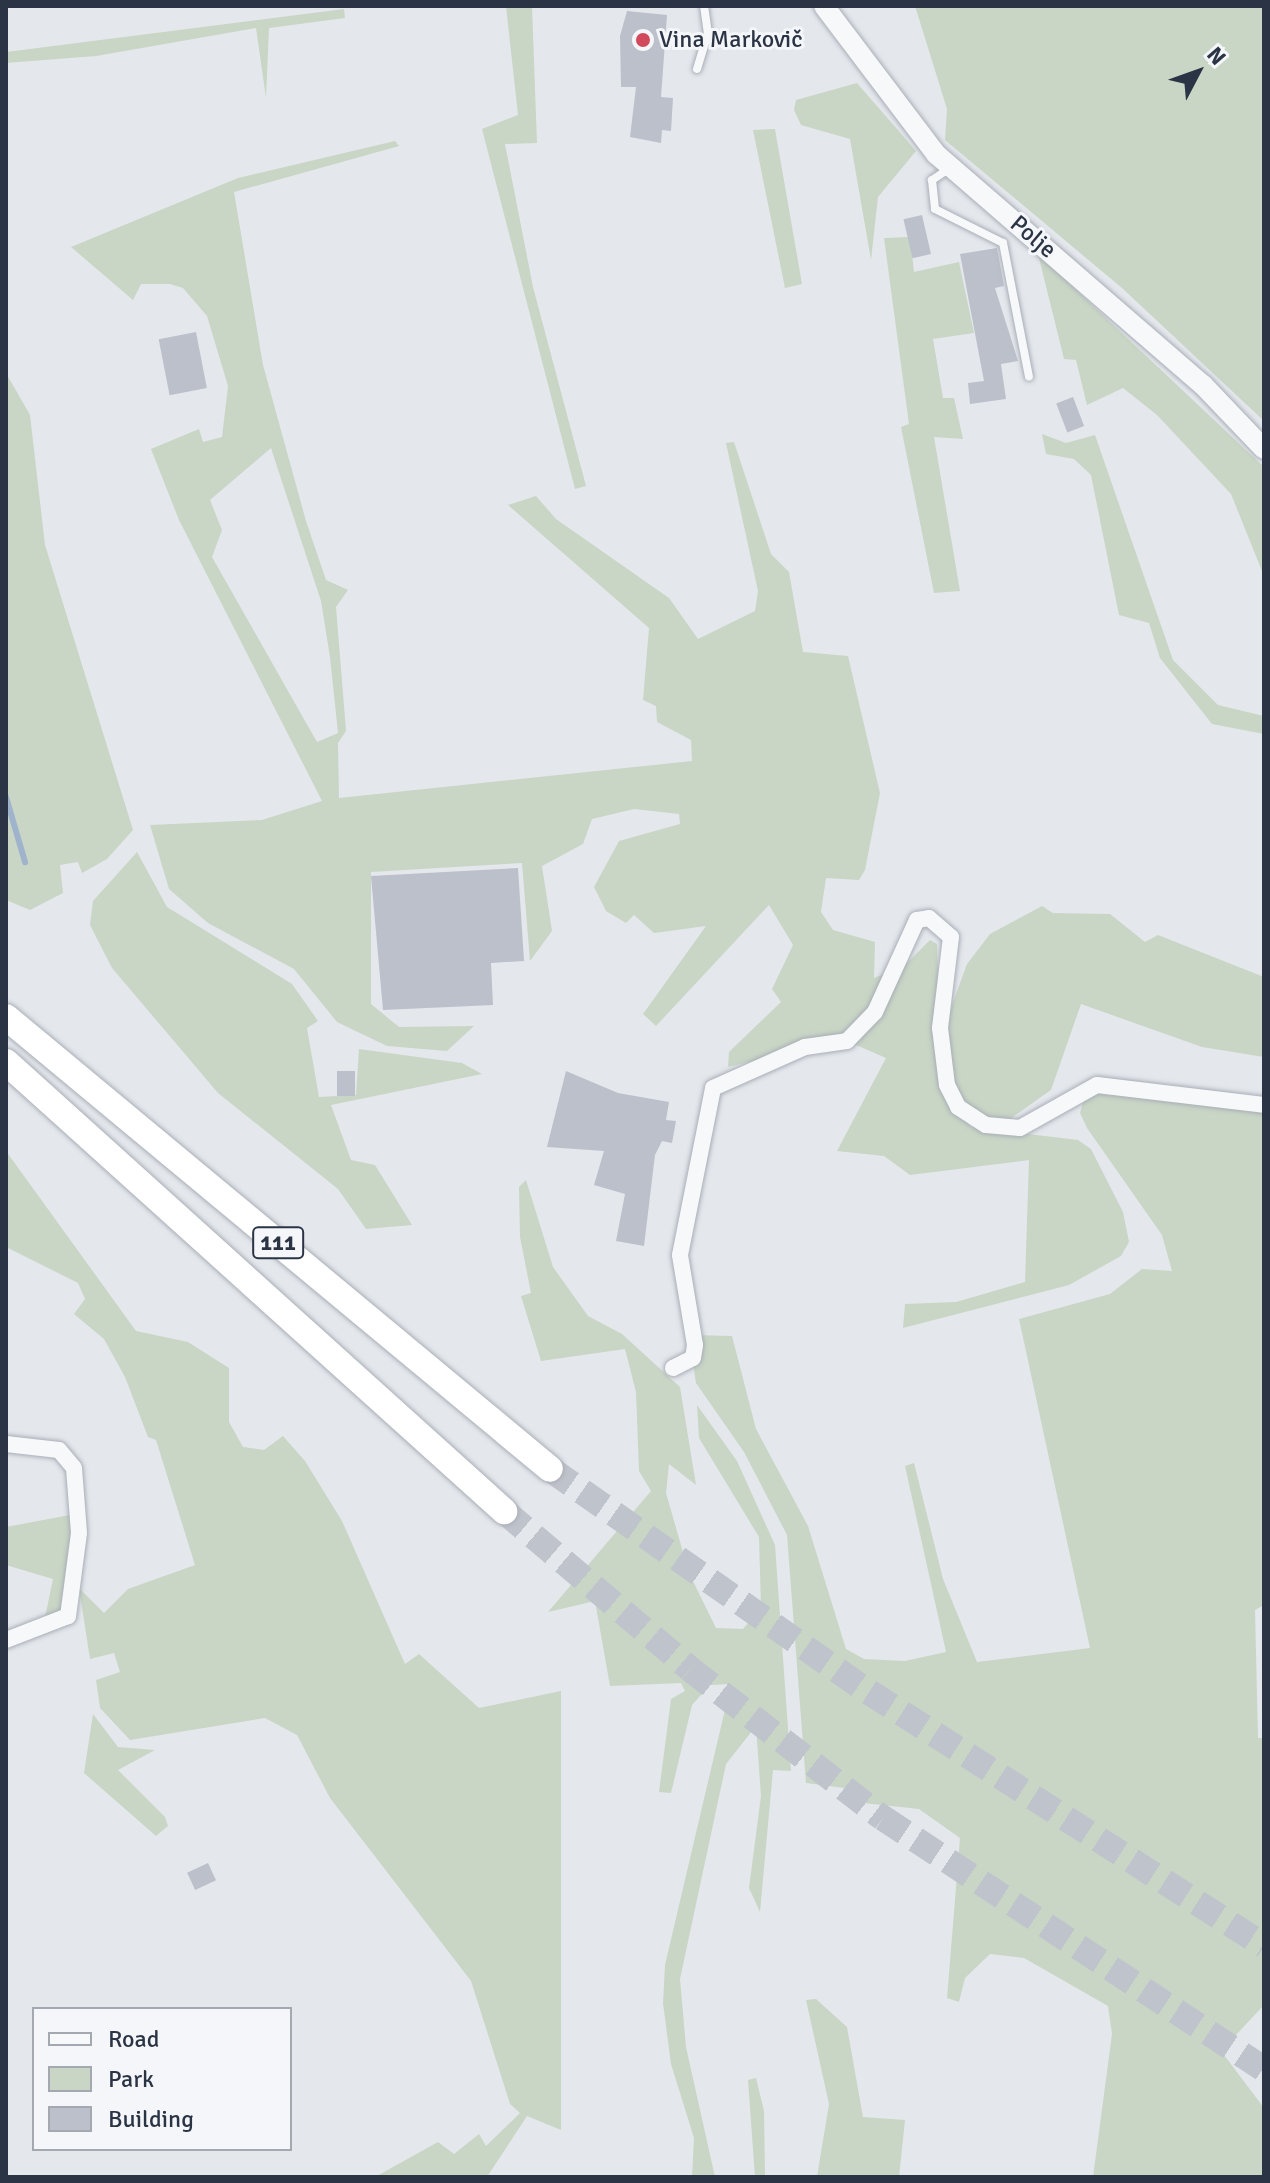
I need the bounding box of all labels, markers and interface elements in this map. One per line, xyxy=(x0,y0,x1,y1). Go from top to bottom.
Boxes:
place label: Vina Markovič xyxy=(659,26,802,54)
marker: Vina Markovič xyxy=(634,31,652,49)
north arrow xyxy=(1158,32,1238,112)
text: N xyxy=(1201,41,1232,71)
street label: Polje xyxy=(1004,210,1062,264)
road number: 111 xyxy=(252,1225,304,1261)
legend xyxy=(32,2007,292,2151)
text: Road xyxy=(108,2024,159,2054)
text: Park xyxy=(108,2064,154,2094)
text: Building xyxy=(108,2104,194,2134)

